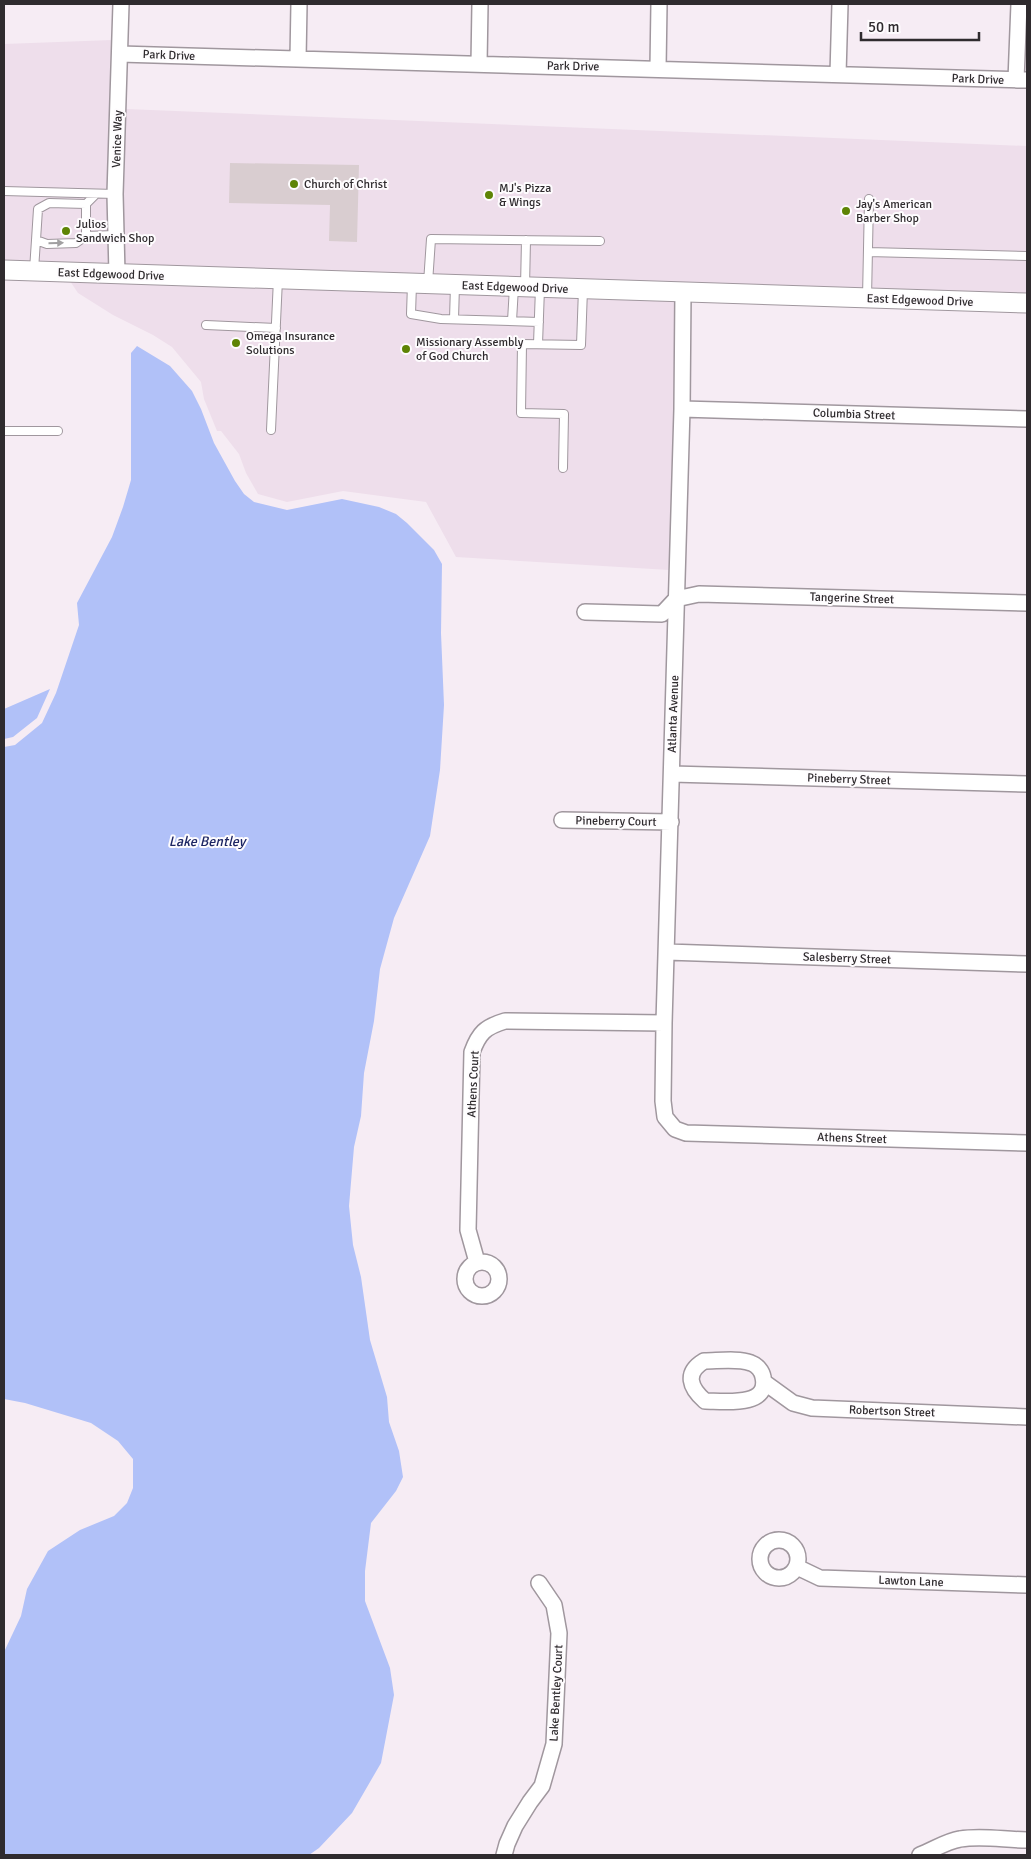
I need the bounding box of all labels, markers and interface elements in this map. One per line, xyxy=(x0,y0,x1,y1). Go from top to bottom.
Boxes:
scale bar xyxy=(861,10,978,42)
text: 50 m xyxy=(868,18,899,36)
street label: Park Drive xyxy=(142,47,196,64)
street label: Park Drive xyxy=(547,59,599,74)
street label: Park Drive xyxy=(951,71,1005,88)
street label: Venice Way xyxy=(109,110,126,168)
place label: Church of Christ xyxy=(304,177,387,192)
marker: Church of Christ xyxy=(288,178,300,190)
place label: MJ's Pizza & Wings xyxy=(499,181,551,210)
marker: MJ's Pizza & Wings xyxy=(483,189,495,201)
place label: Jay's American Barber Shop xyxy=(856,197,932,226)
marker: Jay's American Barber Shop xyxy=(840,205,852,217)
place label: Julios Sandwich Shop xyxy=(76,217,154,246)
marker: Julios Sandwich Shop xyxy=(60,225,72,237)
one-way arrow xyxy=(48,239,64,247)
street label: East Edgewood Drive xyxy=(57,265,165,284)
street label: East Edgewood Drive xyxy=(461,278,569,297)
street label: East Edgewood Drive xyxy=(866,291,974,310)
place label: Omega Insurance Solutions xyxy=(246,329,335,358)
place label: Missionary Assembly of God Church xyxy=(416,335,524,364)
marker: Omega Insurance Solutions xyxy=(230,337,242,349)
marker: Missionary Assembly of God Church xyxy=(400,343,412,355)
street label: Columbia Street xyxy=(813,406,895,423)
street label: Tangerine Street xyxy=(810,590,894,607)
street label: Atlanta Avenue xyxy=(665,675,682,753)
street label: Pineberry Street xyxy=(807,771,891,788)
street label: Pineberry Court xyxy=(575,813,657,830)
water label: Lake Bentley xyxy=(169,833,248,850)
street label: Salesberry Street xyxy=(803,949,891,968)
street label: Athens Court xyxy=(464,1050,483,1118)
street label: Athens Street xyxy=(817,1130,887,1147)
street label: Robertson Street xyxy=(849,1402,935,1421)
street label: Lawton Lane xyxy=(878,1573,944,1590)
street label: Lake Bentley Court xyxy=(546,1644,567,1742)

